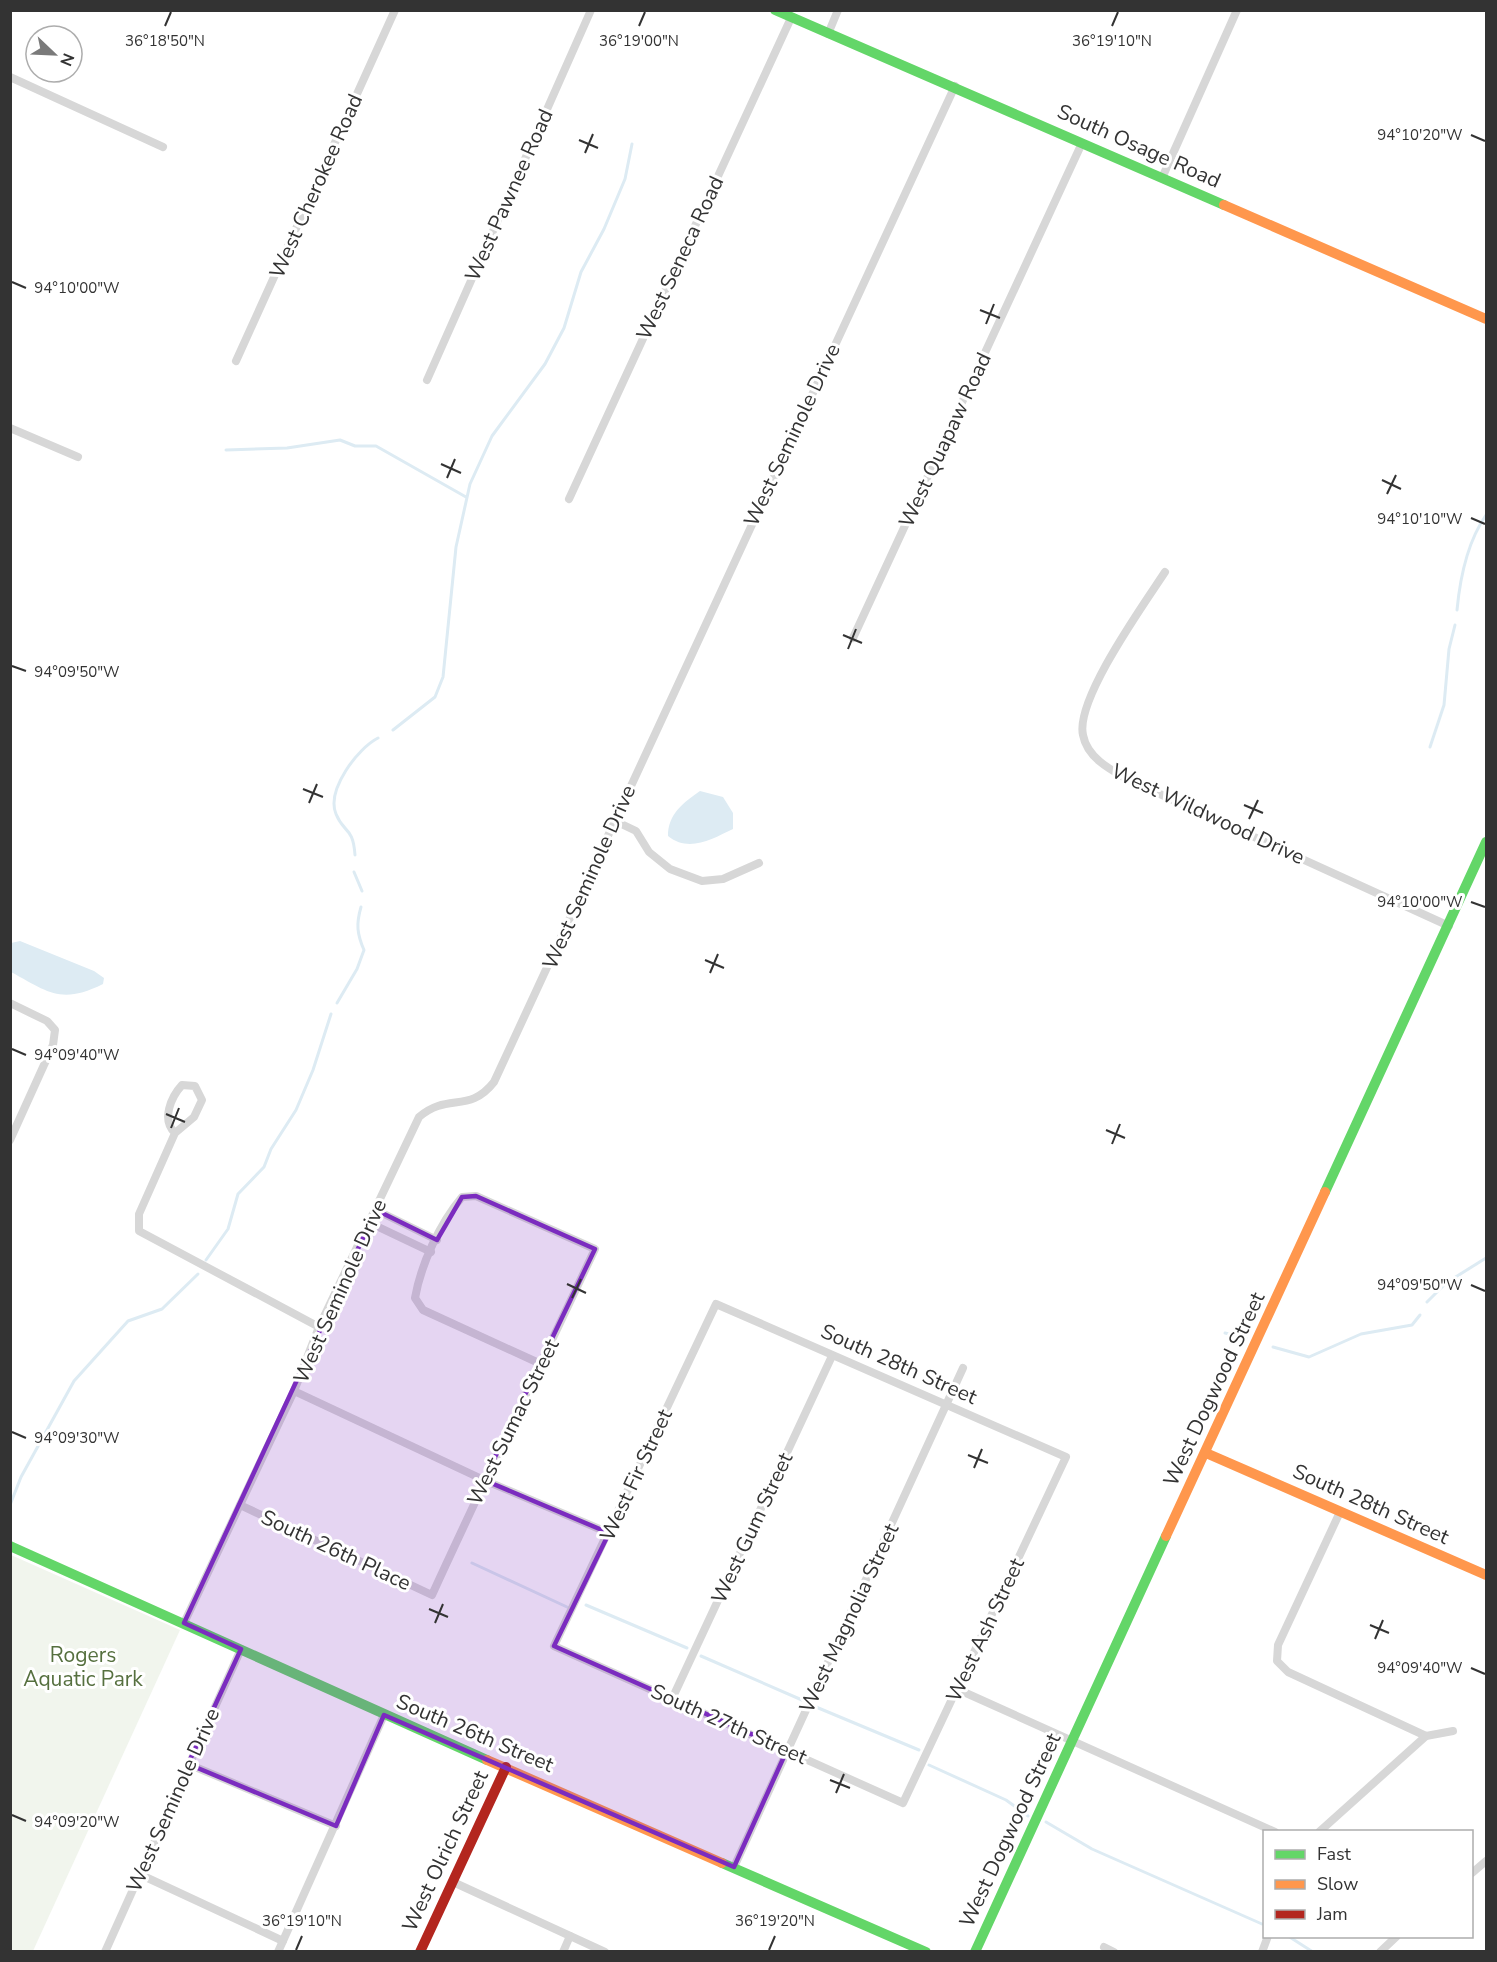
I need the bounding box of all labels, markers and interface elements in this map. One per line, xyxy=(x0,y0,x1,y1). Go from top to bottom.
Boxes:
north arrow xyxy=(24,24,84,84)
text: 36°18'50"N xyxy=(125,31,205,51)
text: 36°19'00"N xyxy=(599,31,679,51)
text: 36°19'10"N xyxy=(1072,31,1152,51)
text: N xyxy=(54,50,79,69)
street label: West Cherokee Road xyxy=(263,89,369,283)
street label: South Osage Road xyxy=(1053,97,1225,195)
street label: West Pawnee Road xyxy=(458,104,560,286)
text: 94°10'20"W xyxy=(1377,125,1463,145)
street label: West Seneca Road xyxy=(630,171,730,345)
text: 94°10'00"W xyxy=(34,278,120,298)
street label: West Seminole Drive xyxy=(737,339,847,531)
street label: West Quapaw Road xyxy=(892,348,998,532)
text: 94°10'10"W xyxy=(1377,509,1463,529)
text: 94°09'50"W xyxy=(34,662,120,682)
street label: West Wildwood Drive xyxy=(1107,757,1309,871)
street label: West Seminole Drive xyxy=(536,780,642,974)
text: 94°10'00"W xyxy=(1377,892,1463,912)
text: 94°09'40"W xyxy=(34,1045,120,1065)
street label: West Seminole Drive xyxy=(287,1194,393,1388)
text: 94°09'50"W xyxy=(1377,1275,1463,1295)
street label: West Dogwood Street xyxy=(1157,1287,1272,1491)
street label: South 28th Street xyxy=(816,1317,982,1411)
street label: West Sumac Street xyxy=(461,1333,566,1510)
street label: West Fir Street xyxy=(593,1404,679,1545)
text: 94°09'30"W xyxy=(34,1428,120,1448)
street label: West Gum Street xyxy=(705,1447,800,1608)
street label: South 28th Street xyxy=(1288,1457,1454,1551)
street label: South 26th Place xyxy=(257,1503,415,1597)
street label: West Magnolia Street xyxy=(793,1518,905,1717)
street label: West Ash Street xyxy=(939,1553,1031,1706)
park label: Rogers Aquatic Park xyxy=(23,1641,143,1693)
text: 94°09'40"W xyxy=(1377,1658,1463,1678)
street label: South 27th Street xyxy=(646,1677,812,1771)
street label: South 26th Street xyxy=(392,1687,558,1779)
street label: West Seminole Drive xyxy=(120,1703,226,1897)
street label: West Dogwood Street xyxy=(953,1728,1068,1932)
street label: West Olrich Street xyxy=(395,1765,495,1936)
text: 94°09'20"W xyxy=(34,1812,120,1832)
legend xyxy=(1263,1830,1473,1938)
text: Fast xyxy=(1317,1842,1352,1866)
text: Slow xyxy=(1317,1872,1358,1896)
text: Jam xyxy=(1316,1902,1348,1926)
text: 36°19'10"N xyxy=(262,1911,342,1931)
text: 36°19'20"N xyxy=(735,1911,815,1931)

